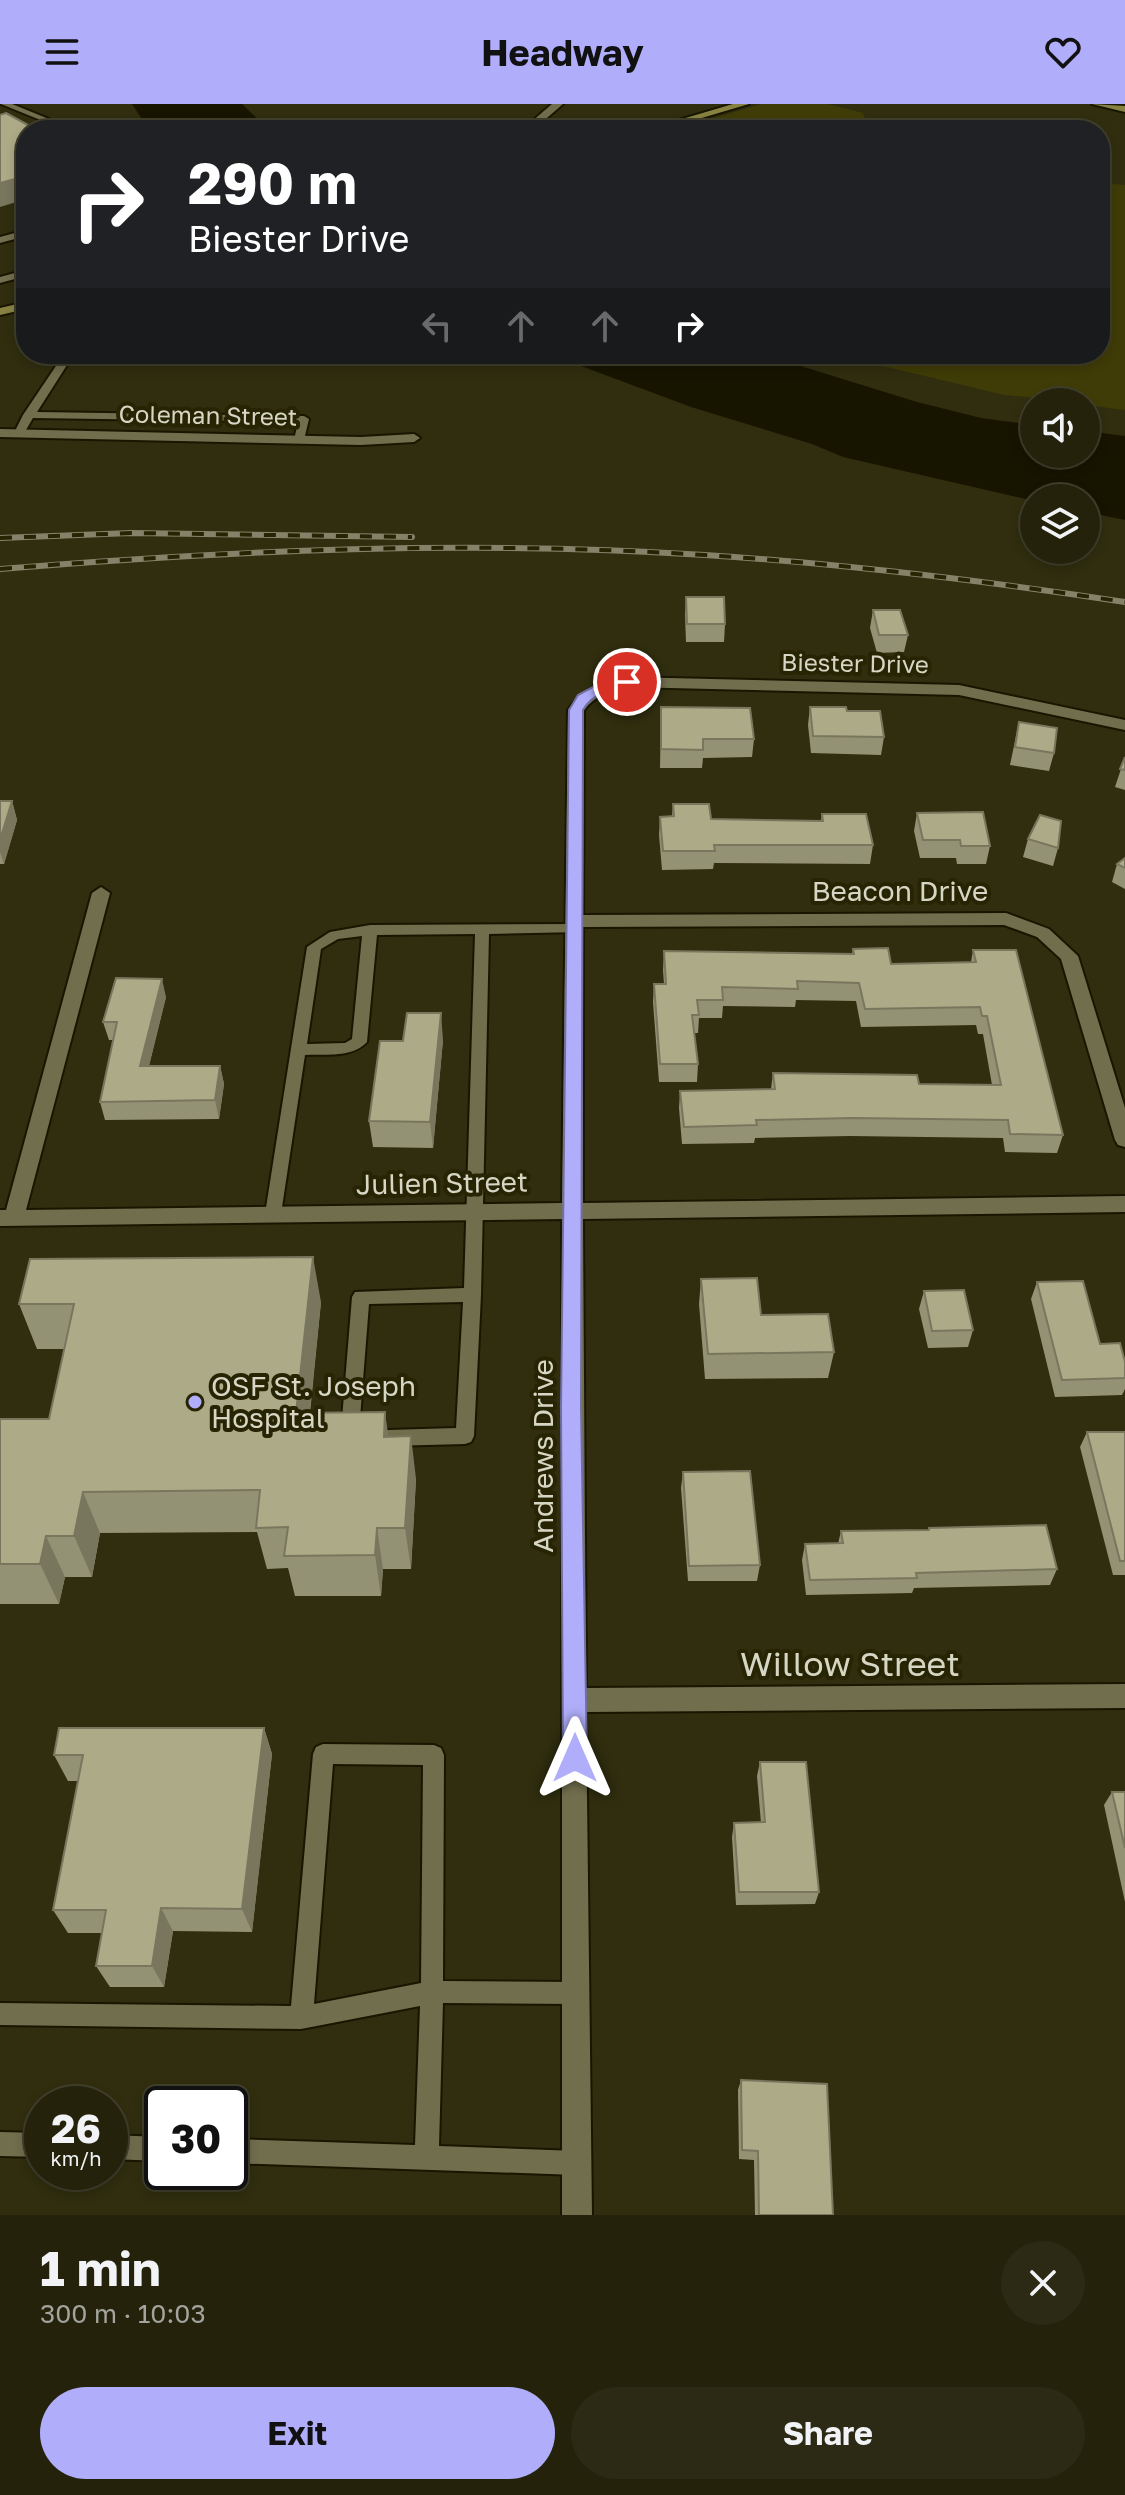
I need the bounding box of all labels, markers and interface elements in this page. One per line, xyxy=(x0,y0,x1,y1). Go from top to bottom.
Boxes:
icon: menu xyxy=(40,30,84,74)
icon: heart xyxy=(1041,30,1085,74)
text: Headway xyxy=(481,31,644,74)
text: 290 m xyxy=(188,149,357,216)
icon: right xyxy=(56,152,160,256)
text: Biester Drive xyxy=(188,217,409,260)
icon: left xyxy=(415,304,459,348)
icon: ahead xyxy=(499,304,543,348)
icon: ahead xyxy=(583,304,627,348)
icon: right xyxy=(667,304,711,348)
map controls xyxy=(1020,388,1100,564)
button: sound xyxy=(1020,388,1100,468)
street label: Coleman Street xyxy=(118,398,298,431)
button: layers xyxy=(1020,484,1100,564)
street label: Biester Drive xyxy=(781,647,929,678)
pin xyxy=(593,648,661,716)
icon: arrive xyxy=(605,660,649,704)
street label: Beacon Drive xyxy=(812,874,988,907)
street label: Julien Street xyxy=(356,1164,528,1201)
street label: Andrews Drive xyxy=(526,1359,559,1553)
place label: OSF St. Joseph Hospital xyxy=(211,1369,416,1434)
marker: OSF St. Joseph Hospital xyxy=(186,1393,204,1411)
street label: Willow Street xyxy=(740,1643,960,1683)
position arrow xyxy=(533,1716,617,1800)
speed limit sign: 30 xyxy=(144,2086,248,2190)
text: 26 xyxy=(51,2104,101,2152)
text: km/h xyxy=(51,2146,101,2170)
text: 1 min xyxy=(40,2239,161,2297)
button: close xyxy=(1001,2241,1085,2325)
text: 300 m · 10:03 xyxy=(40,2298,206,2329)
button: Exit xyxy=(40,2387,555,2479)
button: Share xyxy=(571,2387,1085,2479)

